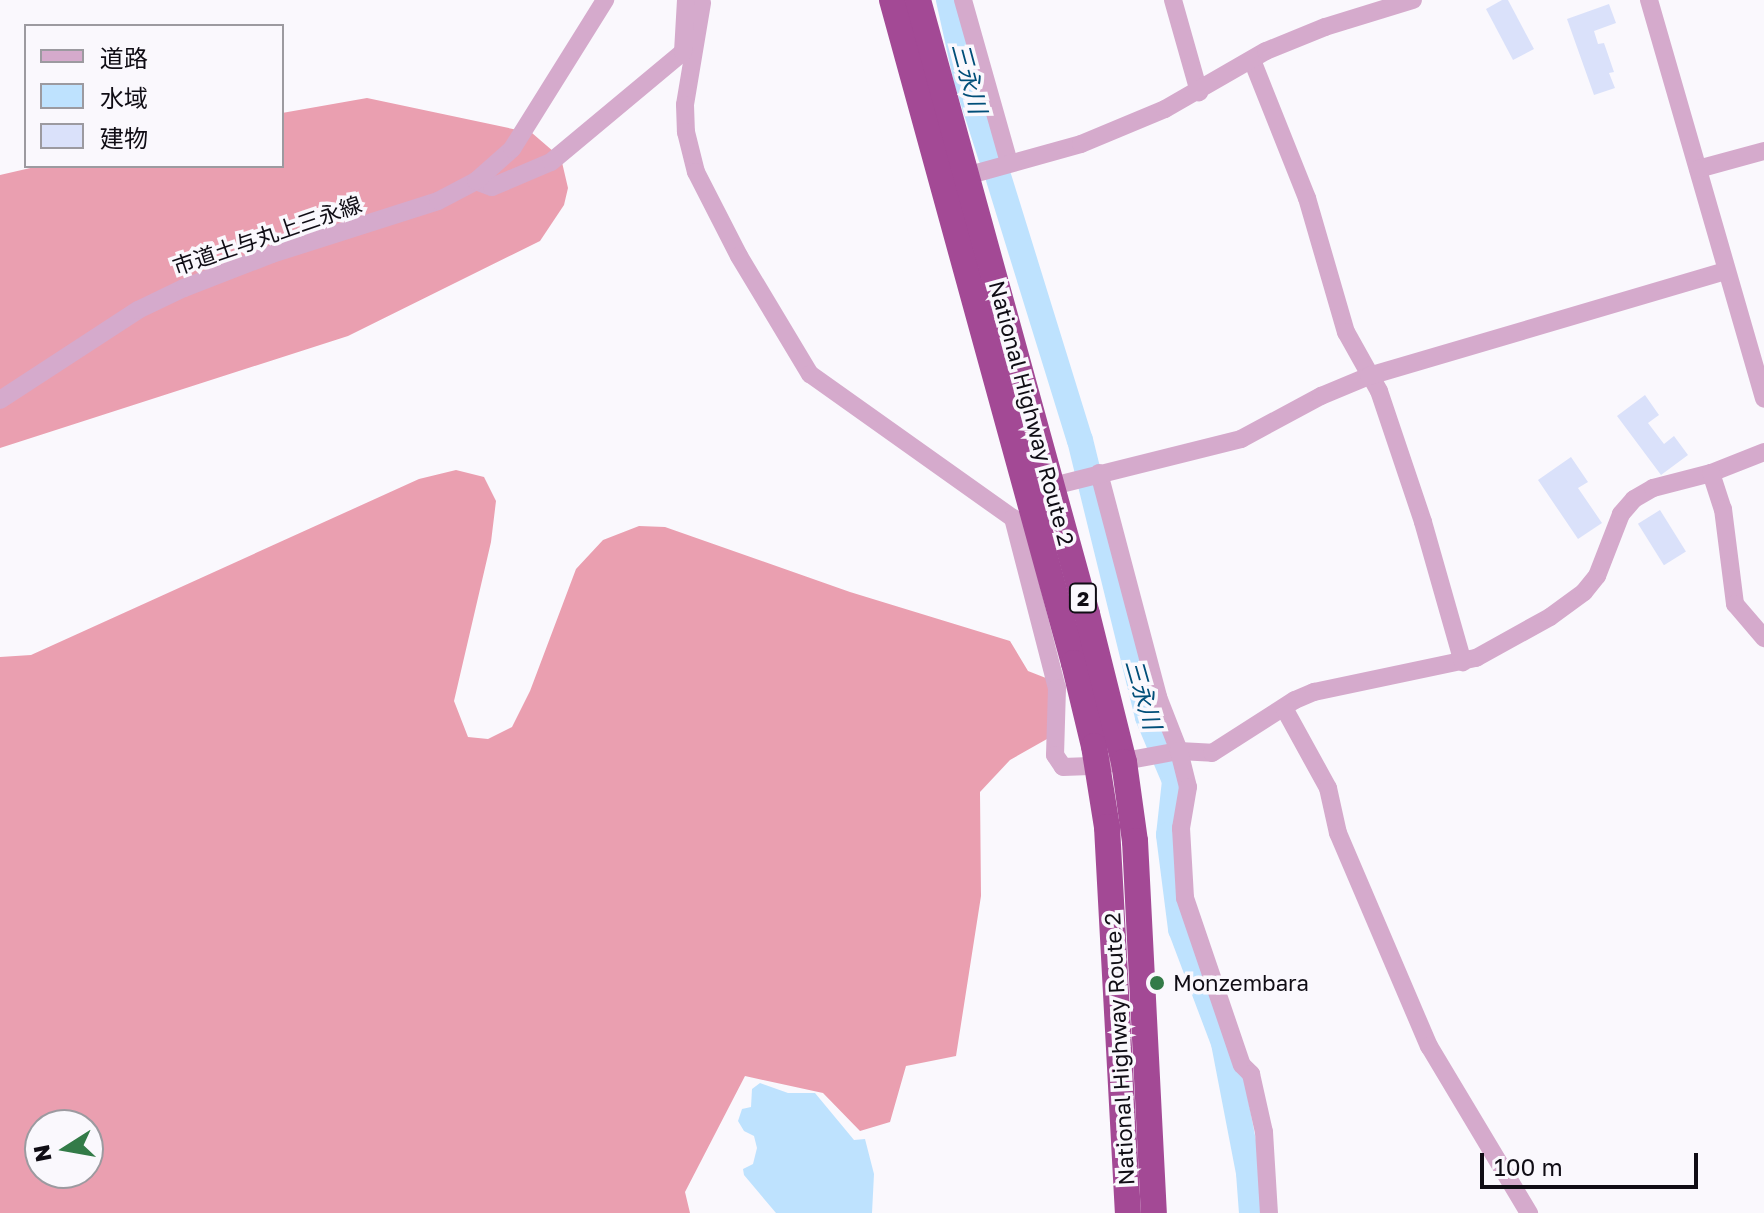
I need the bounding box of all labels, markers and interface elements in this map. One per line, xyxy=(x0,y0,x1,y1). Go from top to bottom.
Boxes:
legend xyxy=(24,24,284,168)
water label: 三永川 xyxy=(947,39,993,117)
text: 道路 xyxy=(100,43,148,72)
text: 水域 xyxy=(100,83,148,112)
text: 建物 xyxy=(100,123,148,152)
street label: 市道土与丸上三永線 xyxy=(169,190,365,280)
street label: National Highway Route 2 xyxy=(984,278,1080,548)
road number: 2 xyxy=(1067,582,1099,614)
water label: 三永川 xyxy=(1120,655,1168,733)
street label: National Highway Route 2 xyxy=(1099,912,1139,1186)
place label: Monzembara xyxy=(1173,970,1309,996)
marker: Monzembara xyxy=(1148,974,1166,992)
north arrow xyxy=(24,1109,104,1189)
scale bar xyxy=(1484,1137,1702,1187)
text: N xyxy=(27,1143,57,1164)
text: 100 m xyxy=(1494,1152,1563,1181)

